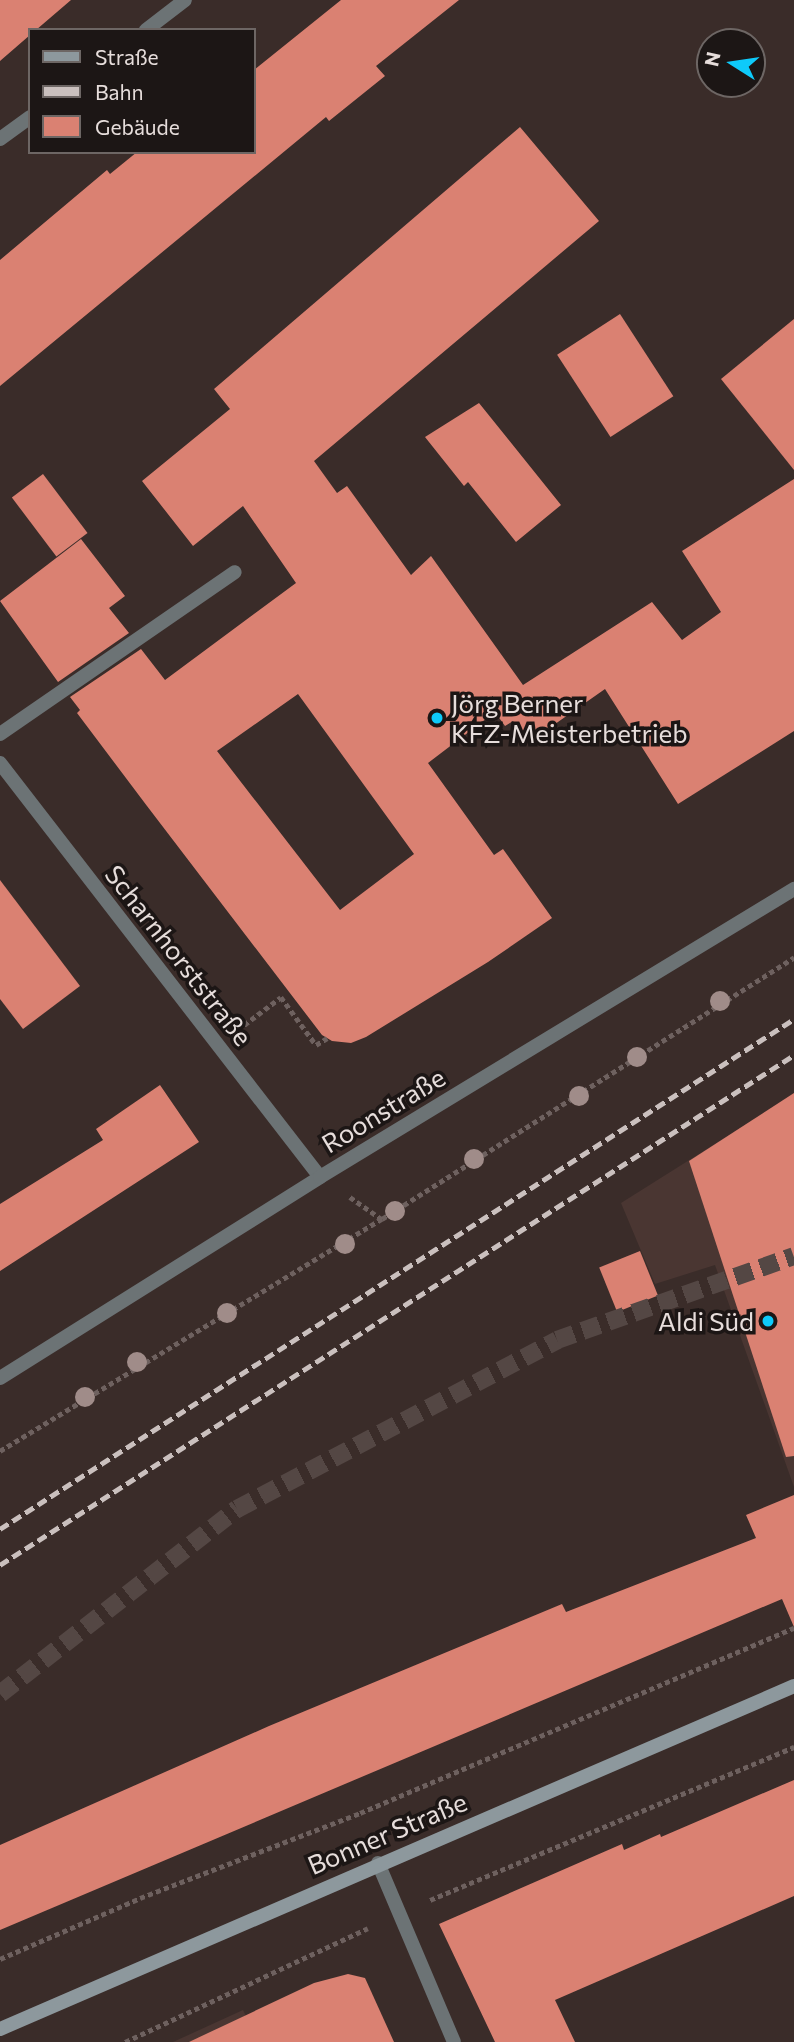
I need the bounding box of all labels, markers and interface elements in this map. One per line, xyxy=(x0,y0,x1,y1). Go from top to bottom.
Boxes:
legend xyxy=(28,28,256,154)
north arrow xyxy=(696,28,766,98)
text: Straße xyxy=(95,44,159,69)
text: N xyxy=(699,50,725,68)
text: Bahn xyxy=(95,79,144,104)
text: Gebäude xyxy=(95,114,180,139)
place label: Jörg Berner KFZ-Meisterbetrieb xyxy=(451,687,688,748)
marker: Jörg Berner KFZ-Meisterbetrieb xyxy=(429,710,445,726)
street label: Scharnhorststraße xyxy=(99,859,259,1051)
street label: Roonstraße xyxy=(316,1061,450,1159)
place label: Aldi Süd xyxy=(658,1305,754,1337)
marker: Aldi Süd xyxy=(760,1313,776,1329)
street label: Bonner Straße xyxy=(303,1785,471,1881)

